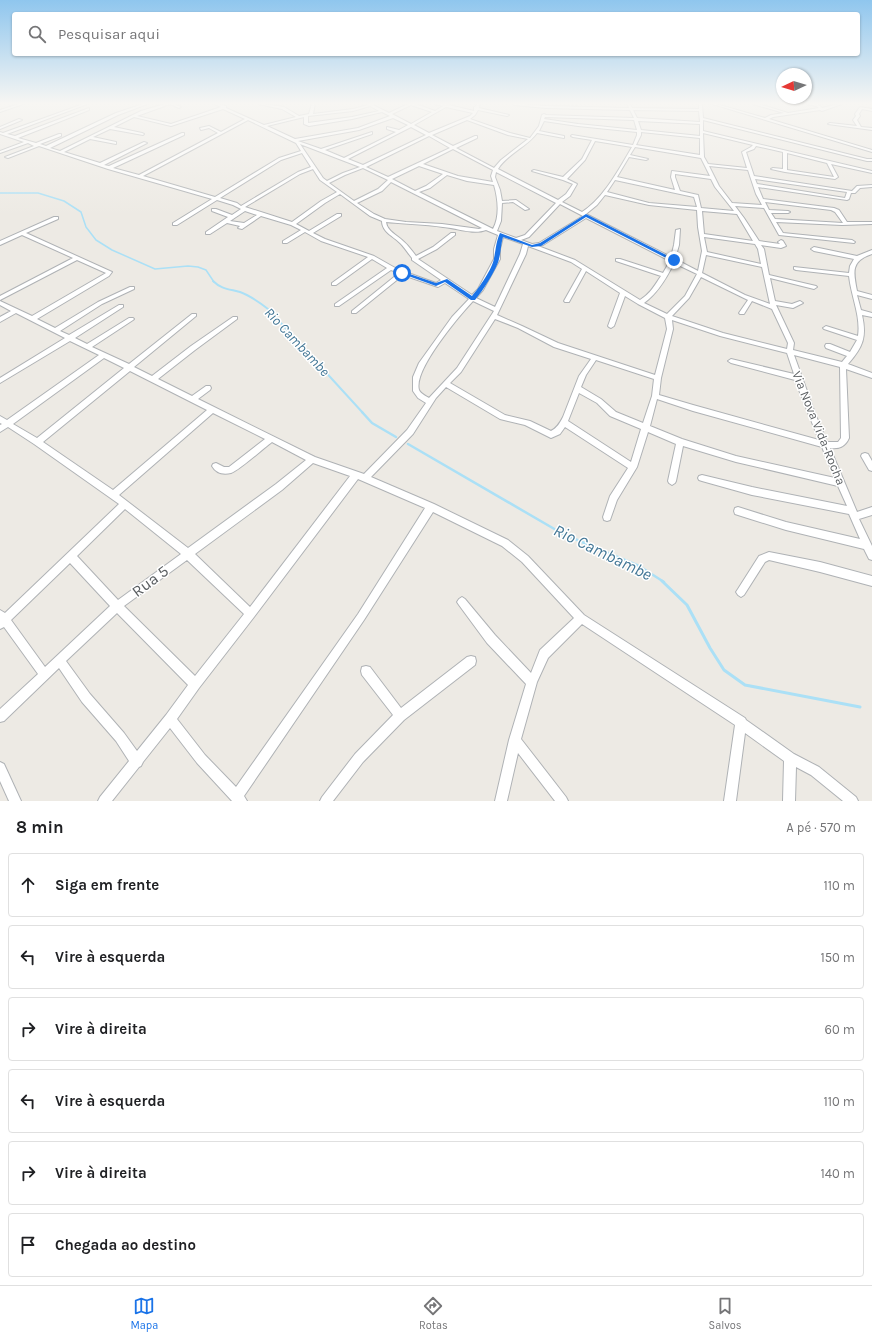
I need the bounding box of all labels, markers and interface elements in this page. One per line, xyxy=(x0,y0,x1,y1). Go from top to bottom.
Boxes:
search box xyxy=(12,12,860,56)
icon: search xyxy=(26,23,48,45)
text: Pesquisar aqui xyxy=(58,25,160,43)
north arrow xyxy=(776,68,812,104)
route end xyxy=(665,251,683,269)
route start xyxy=(393,264,411,282)
water label: Rio Cambambe xyxy=(261,304,334,380)
street label: Via Nova Vida-Rocha xyxy=(789,369,849,487)
water label: Rio Cambambe xyxy=(551,520,656,584)
street label: Rua 5 xyxy=(128,561,172,601)
text: 8 min xyxy=(16,817,64,837)
text: A pé · 570 m xyxy=(786,820,856,835)
icon: ahead xyxy=(17,874,39,896)
text: Siga em frente xyxy=(55,876,159,894)
text: 110 m xyxy=(823,878,855,893)
icon: left xyxy=(17,946,39,968)
text: Vire à esquerda xyxy=(55,948,165,966)
text: 150 m xyxy=(820,950,855,965)
icon: right xyxy=(17,1018,39,1040)
text: Vire à direita xyxy=(55,1020,147,1038)
text: 60 m xyxy=(825,1022,855,1037)
icon: left xyxy=(17,1090,39,1112)
text: Vire à esquerda xyxy=(55,1092,165,1110)
text: 110 m xyxy=(823,1094,855,1109)
icon: right xyxy=(17,1162,39,1184)
text: Vire à direita xyxy=(55,1164,147,1182)
text: 140 m xyxy=(820,1166,855,1181)
icon: arrive xyxy=(17,1234,39,1256)
text: Chegada ao destino xyxy=(55,1236,196,1254)
tab: Mapa xyxy=(130,1295,158,1332)
tab: Rotas xyxy=(419,1295,448,1332)
tab: Salvos xyxy=(709,1295,742,1332)

